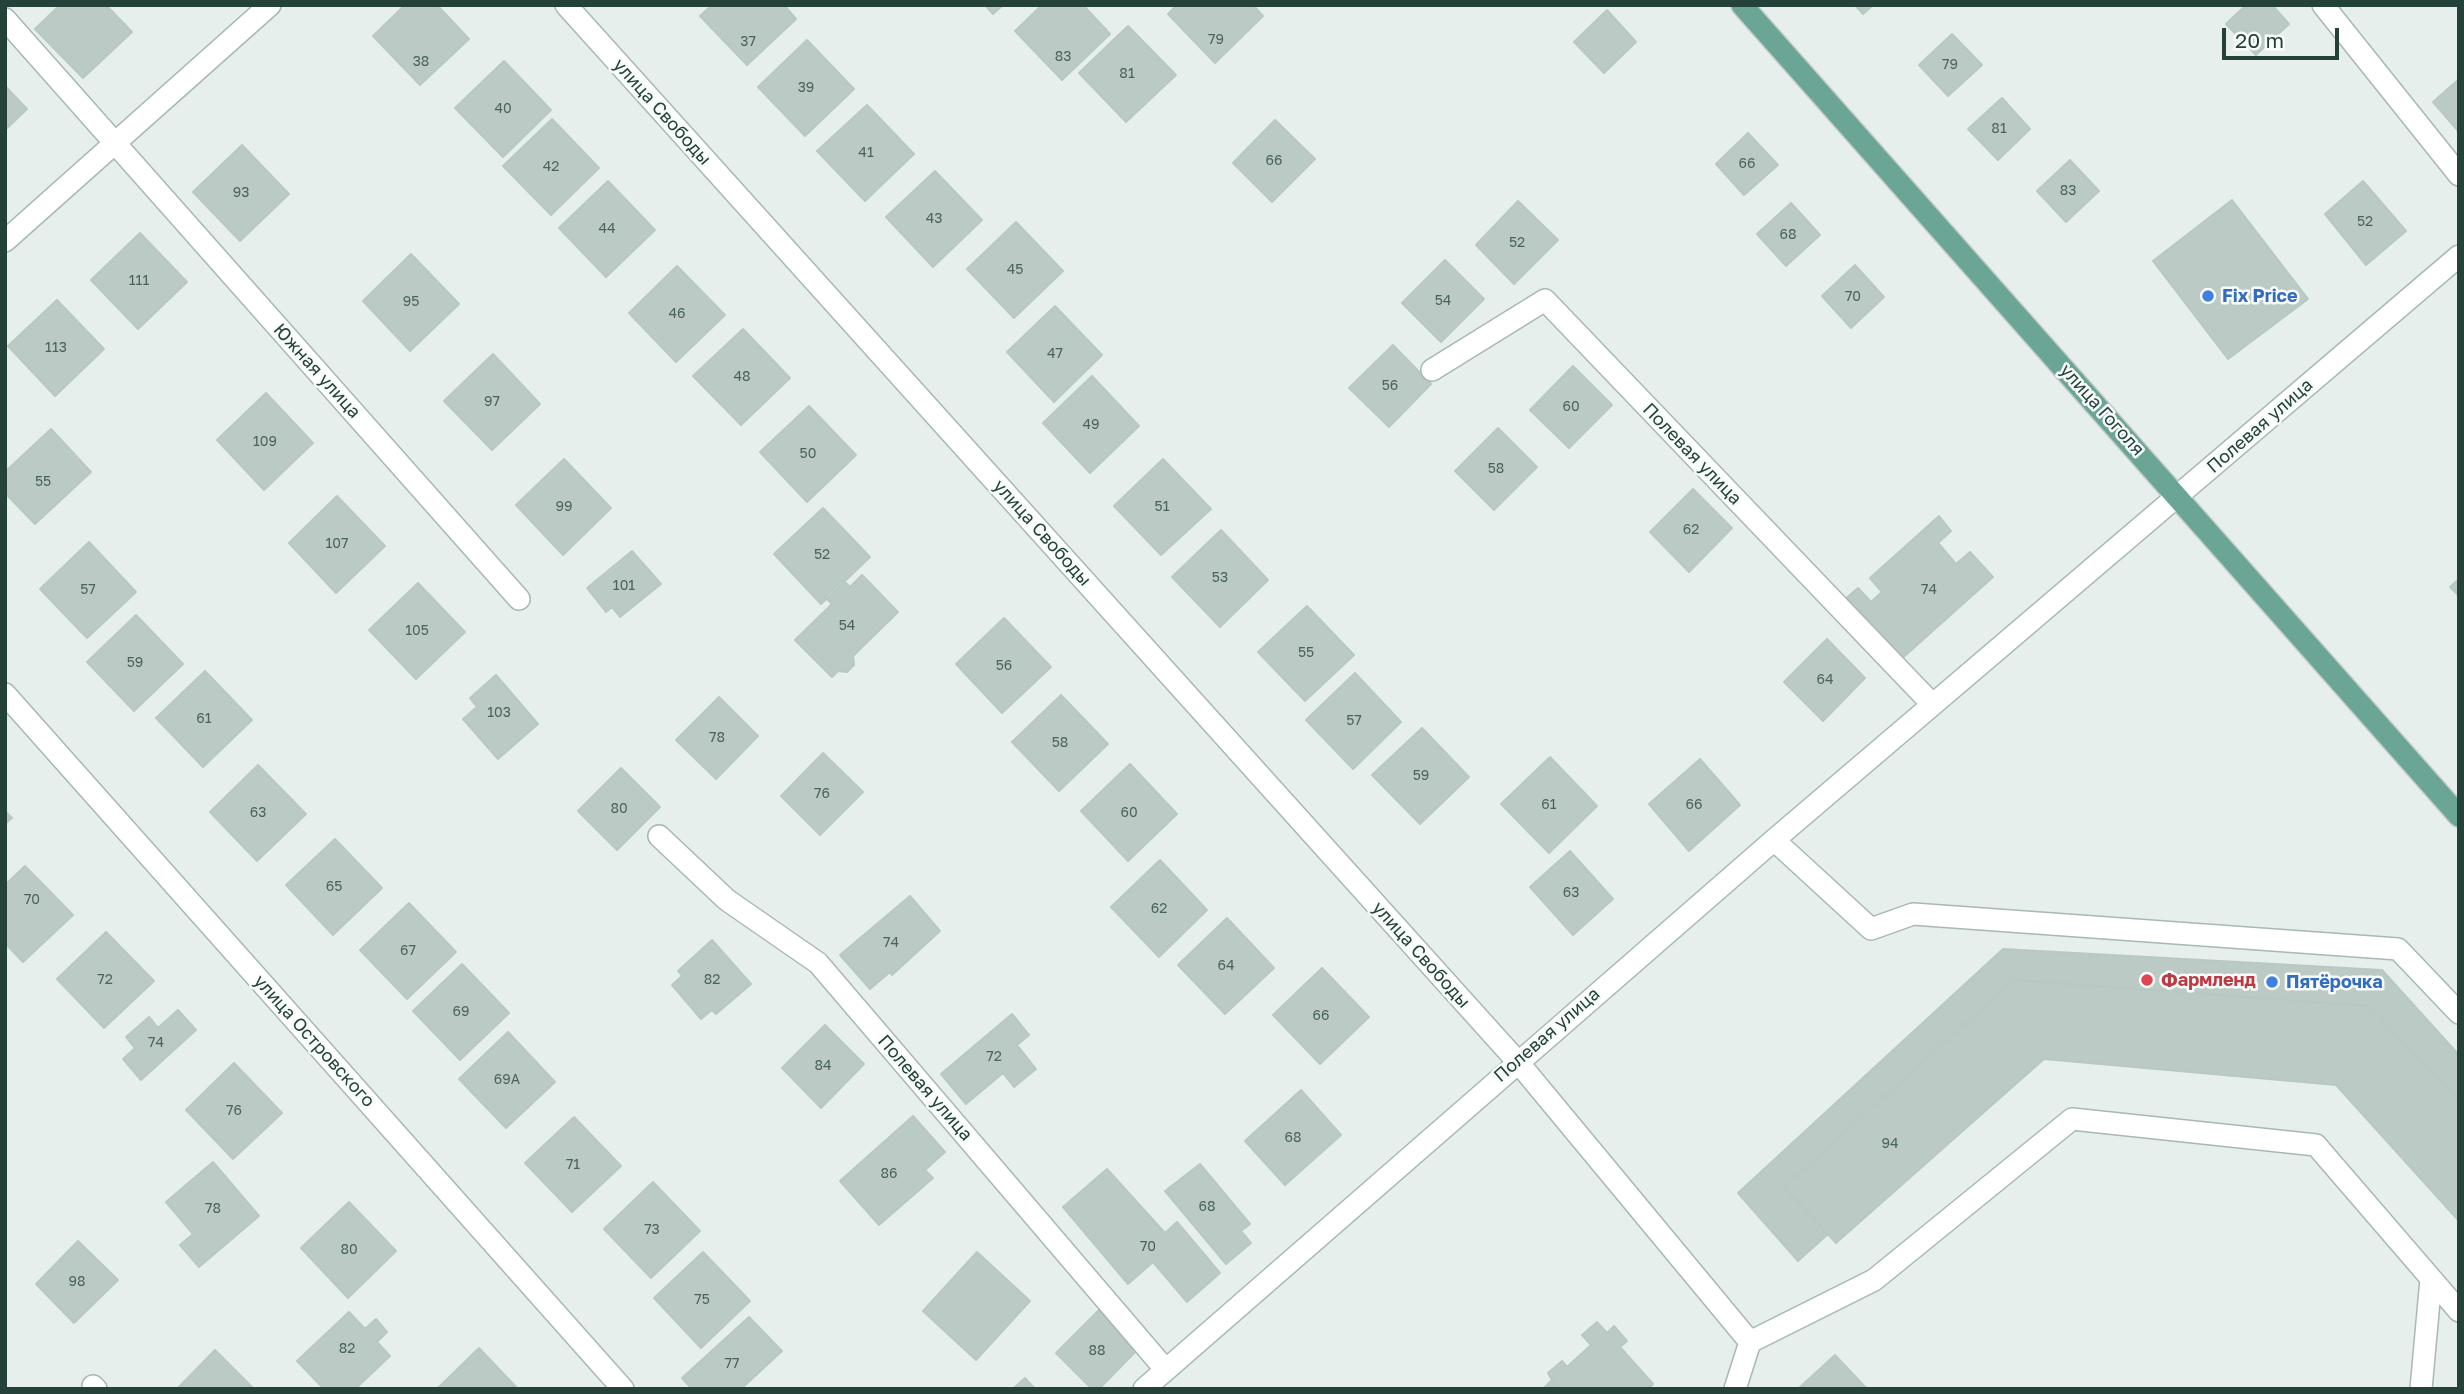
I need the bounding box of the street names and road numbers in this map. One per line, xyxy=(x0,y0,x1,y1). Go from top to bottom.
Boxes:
street label: улица Свободы xyxy=(609,54,715,170)
street label: Южная улица xyxy=(269,319,365,423)
street label: улица Гоголя xyxy=(2055,360,2149,460)
street label: Полевая улица xyxy=(2203,374,2317,478)
street label: Полевая улица xyxy=(1638,399,1746,509)
street label: улица Свободы xyxy=(989,475,1095,591)
street label: улица Свободы xyxy=(1368,897,1474,1013)
street label: улица Островского xyxy=(249,970,379,1112)
street label: Полевая улица xyxy=(1490,983,1604,1087)
street label: Полевая улица xyxy=(873,1031,977,1145)

